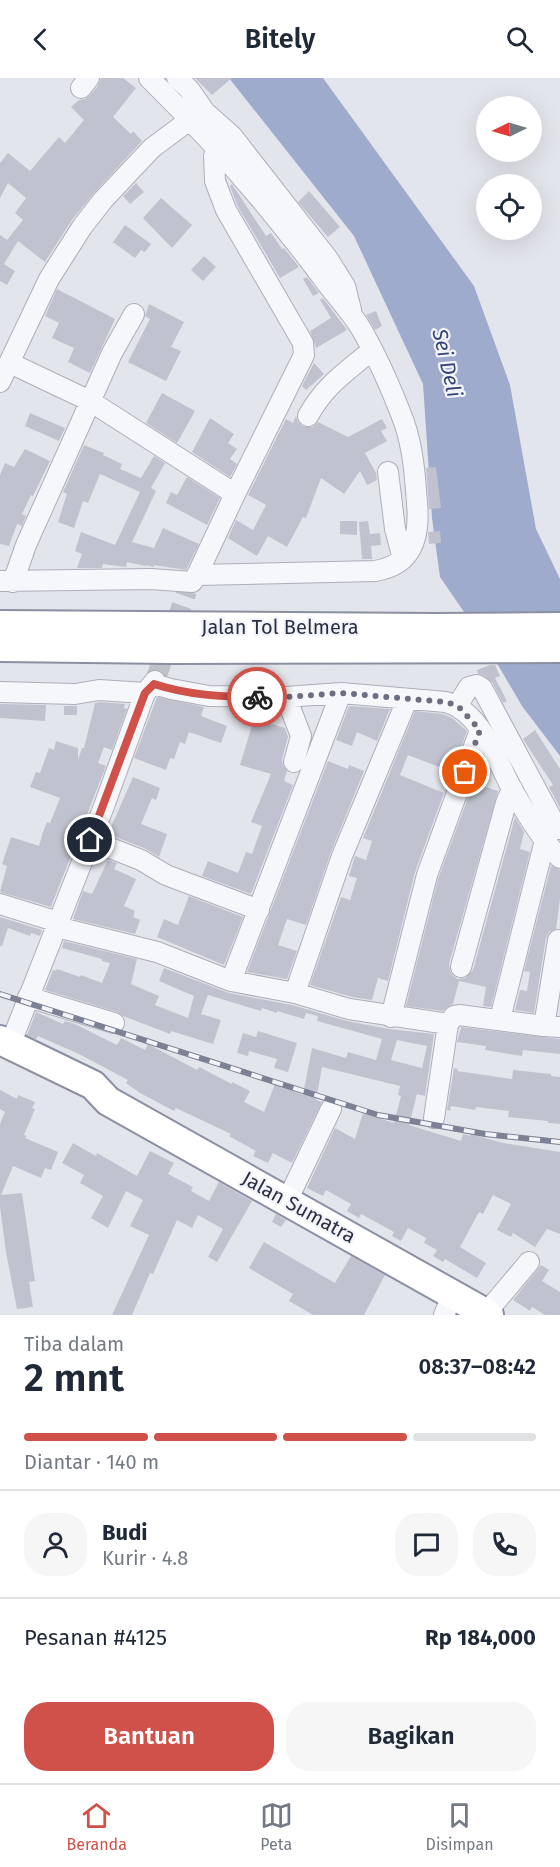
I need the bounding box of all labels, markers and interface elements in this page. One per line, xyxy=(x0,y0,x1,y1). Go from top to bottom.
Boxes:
icon: back xyxy=(24,23,57,56)
text: Bitely xyxy=(245,23,315,55)
icon: search xyxy=(503,23,536,56)
north arrow xyxy=(476,96,542,162)
map controls xyxy=(476,96,542,240)
button: locate xyxy=(476,174,542,240)
water label: Sei Deli xyxy=(426,325,468,400)
street label: Jalan Tol Belmera xyxy=(201,615,359,639)
courier xyxy=(227,667,287,727)
icon: bike xyxy=(241,681,274,714)
pin xyxy=(439,746,490,797)
icon: bag xyxy=(448,755,481,788)
pin xyxy=(64,814,115,865)
icon: home xyxy=(73,823,106,856)
street label: Jalan Sumatra xyxy=(238,1166,360,1248)
text: Tiba dalam xyxy=(24,1332,124,1356)
text: 08:37–08:42 xyxy=(419,1353,536,1380)
text: 2 mnt xyxy=(24,1355,124,1401)
text: Diantar · 140 m xyxy=(24,1450,159,1474)
button: person xyxy=(24,1513,87,1576)
button: chat xyxy=(395,1513,458,1576)
button: phone xyxy=(473,1513,536,1576)
text: Budi xyxy=(102,1519,148,1546)
text: Kurir · 4.8 xyxy=(102,1546,188,1570)
text: Pesanan #4125 xyxy=(24,1624,167,1651)
text: Rp 184,000 xyxy=(425,1624,536,1651)
button: Bantuan xyxy=(24,1702,274,1771)
button: Bagikan xyxy=(286,1702,536,1771)
tab: Beranda xyxy=(66,1799,127,1854)
tab: Peta xyxy=(260,1799,293,1854)
tab: Disimpan xyxy=(426,1799,494,1854)

